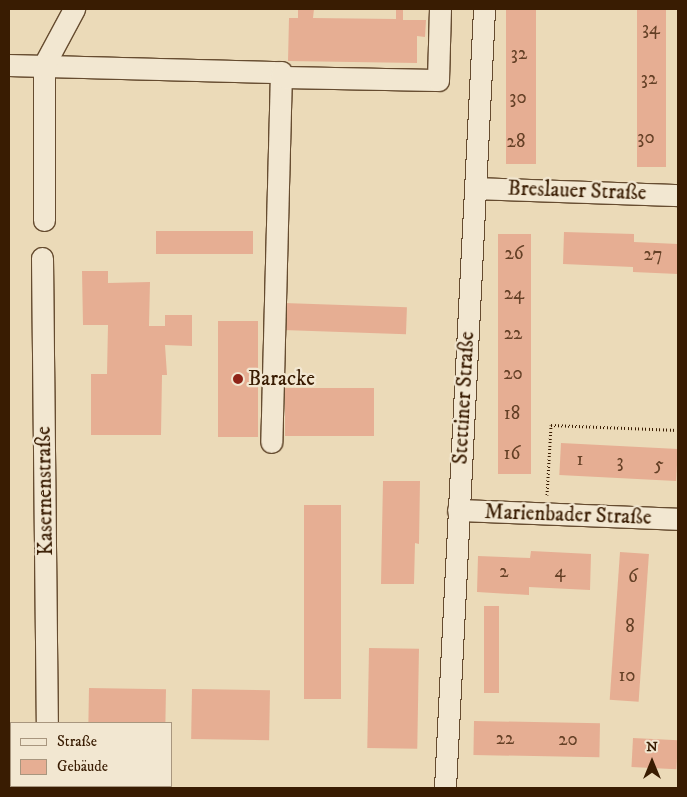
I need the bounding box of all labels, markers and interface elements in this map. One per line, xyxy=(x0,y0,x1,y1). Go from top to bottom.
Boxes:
house number: 34 xyxy=(642,18,660,40)
house number: 32 xyxy=(511,43,527,65)
house number: 32 xyxy=(641,68,657,90)
house number: 30 xyxy=(509,87,527,109)
house number: 30 xyxy=(637,127,655,149)
house number: 28 xyxy=(507,131,525,153)
street label: Breslauer Straße xyxy=(507,176,647,206)
house number: 26 xyxy=(504,243,524,265)
house number: 27 xyxy=(644,244,662,266)
house number: 24 xyxy=(504,283,524,305)
house number: 22 xyxy=(504,323,522,345)
street label: Stettiner Straße xyxy=(448,331,480,465)
house number: 20 xyxy=(503,363,523,385)
place label: Baracke xyxy=(248,366,315,392)
marker: Baracke xyxy=(232,373,244,385)
house number: 18 xyxy=(504,403,520,425)
street label: Kasernenstraße xyxy=(31,426,59,556)
house number: 16 xyxy=(504,443,520,465)
house number: 1 xyxy=(577,449,583,471)
house number: 3 xyxy=(616,451,624,473)
house number: 5 xyxy=(654,454,664,476)
street label: Marienbader Straße xyxy=(484,499,652,531)
house number: 2 xyxy=(499,561,509,583)
house number: 4 xyxy=(555,561,565,583)
house number: 6 xyxy=(628,566,638,588)
house number: 8 xyxy=(625,616,635,638)
house number: 10 xyxy=(618,665,636,687)
legend xyxy=(10,722,172,787)
house number: 22 xyxy=(496,728,514,750)
house number: 20 xyxy=(558,729,578,751)
text: Straße xyxy=(57,732,97,751)
north arrow xyxy=(627,737,677,787)
text: N xyxy=(646,738,658,756)
text: Gebäude xyxy=(57,757,108,776)

